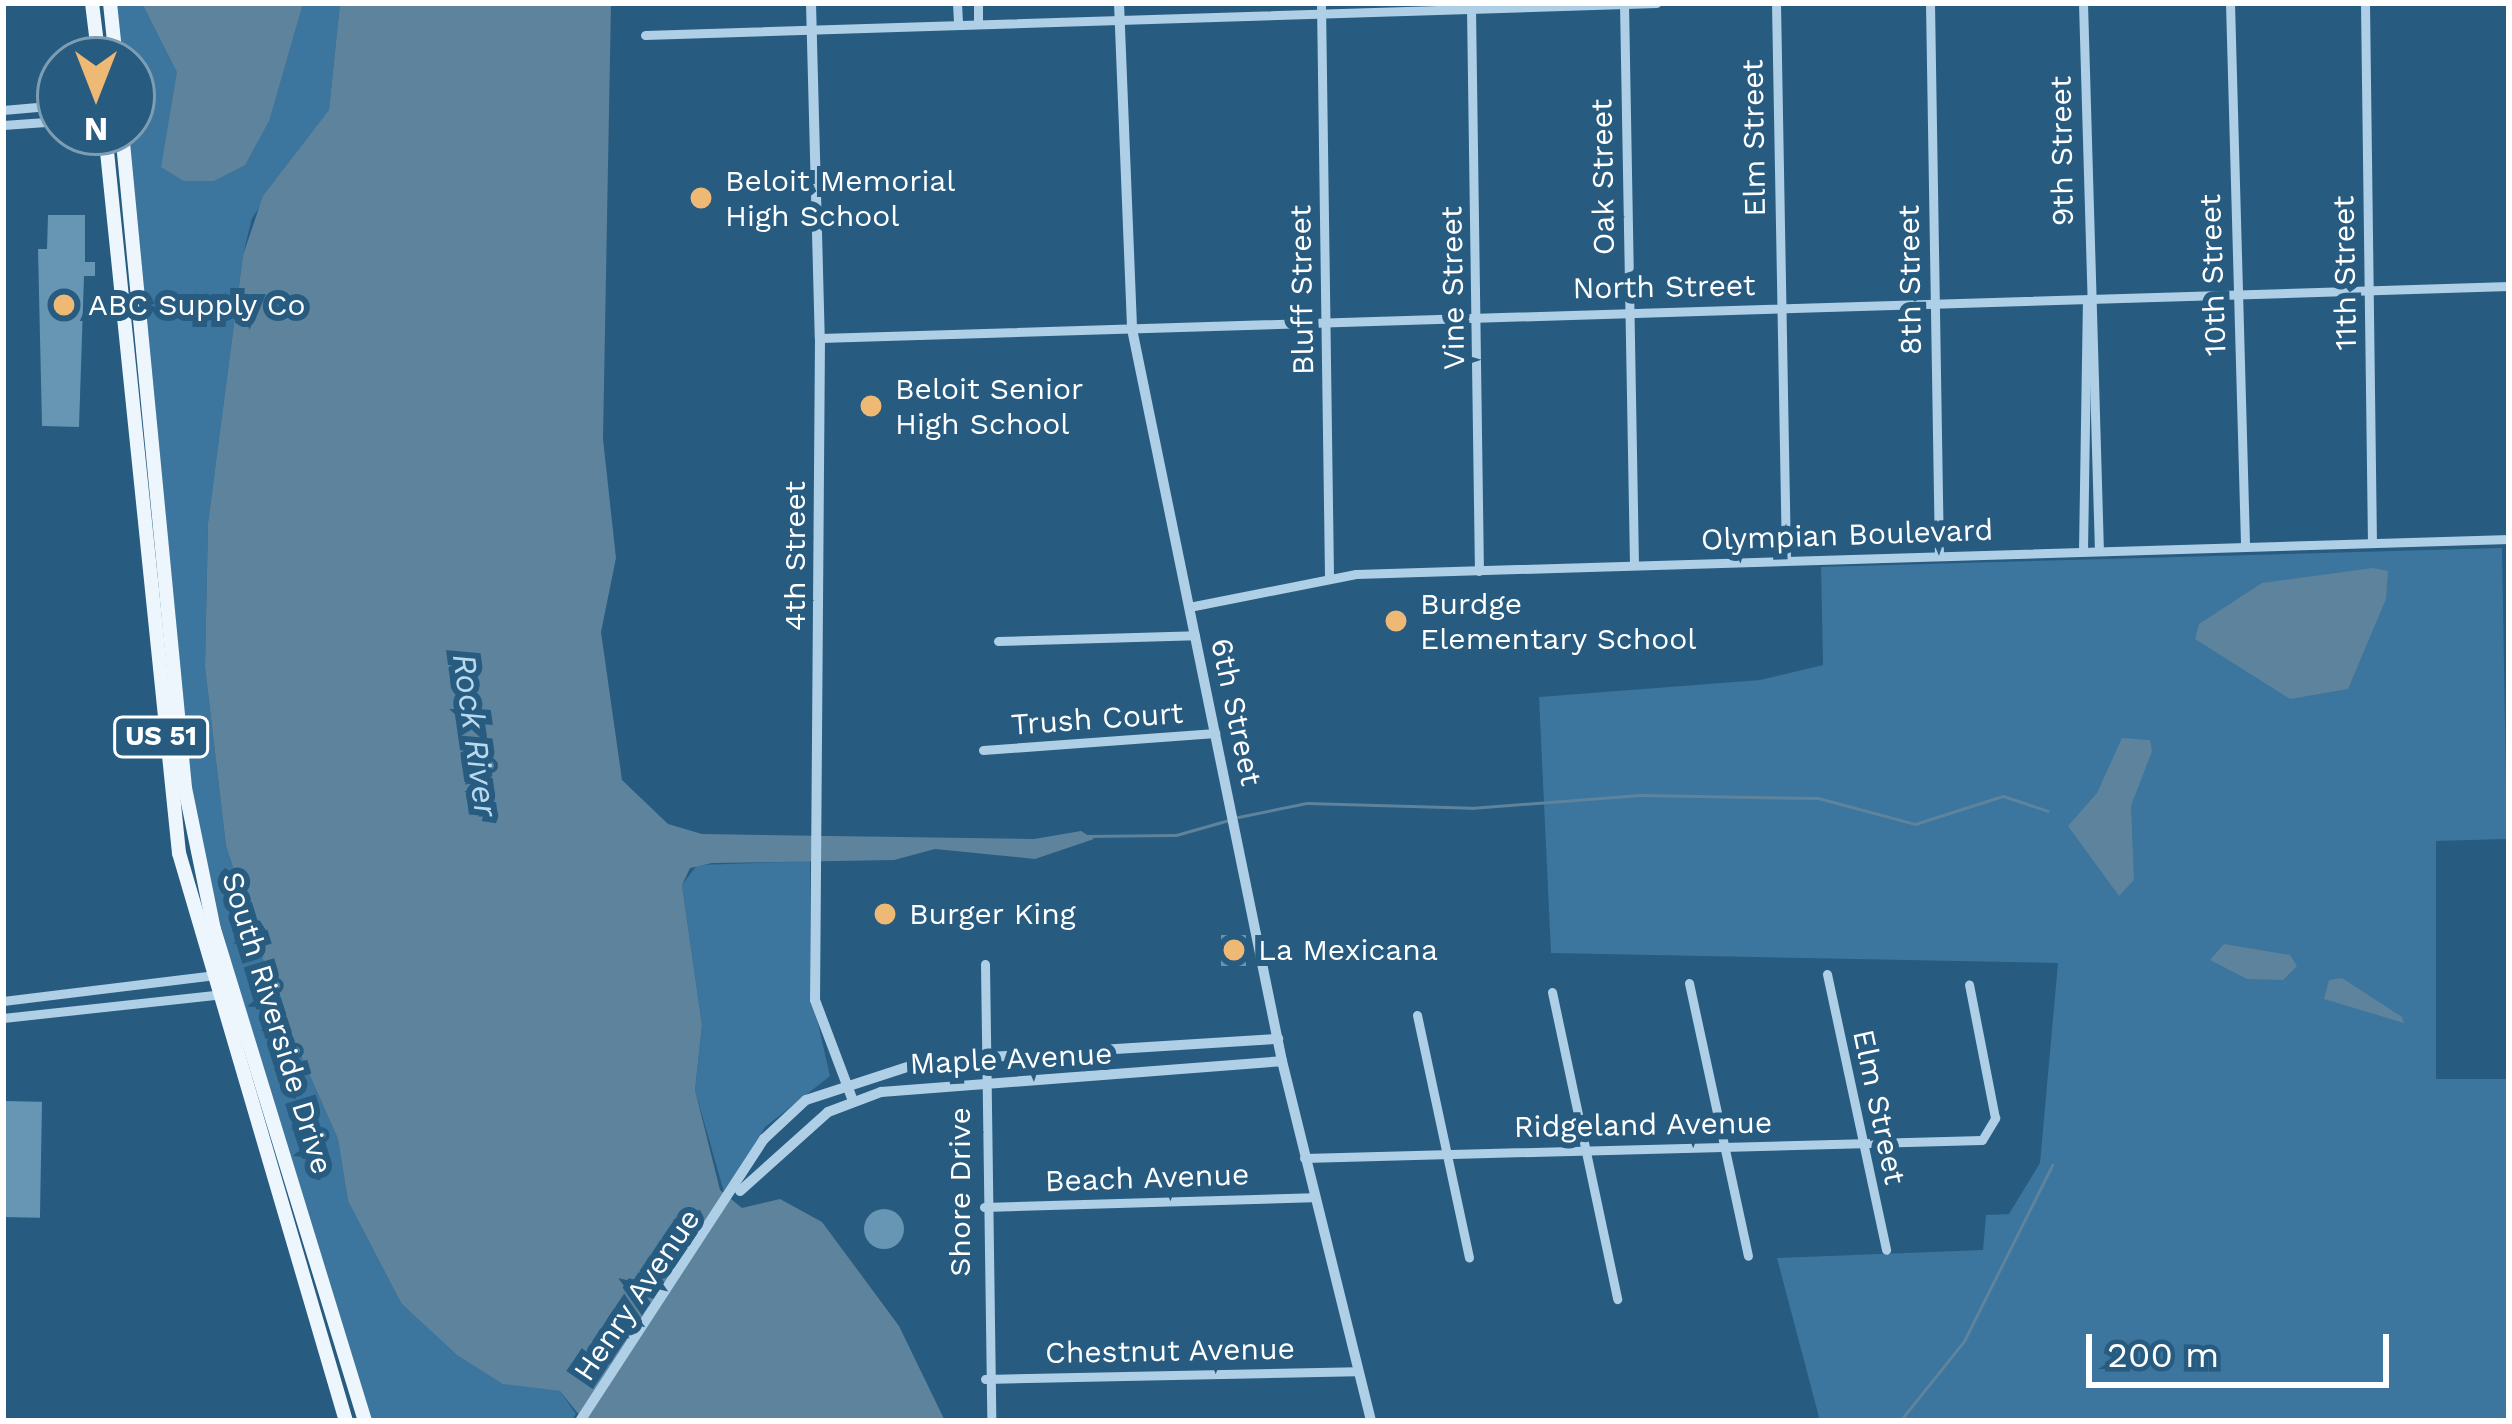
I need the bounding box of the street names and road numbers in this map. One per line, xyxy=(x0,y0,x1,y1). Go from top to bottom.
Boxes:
street label: Elm Street xyxy=(1735,59,1773,217)
street label: 9th Street xyxy=(2043,76,2081,226)
street label: Oak Street xyxy=(1584,98,1622,256)
street label: 10th Street xyxy=(2192,193,2234,357)
street label: 11th Street xyxy=(2326,195,2364,351)
street label: Bluff Street xyxy=(1283,204,1321,376)
street label: 8th Street xyxy=(1891,205,1929,355)
street label: Vine Street xyxy=(1434,206,1472,370)
street label: North Street xyxy=(1572,267,1756,307)
street label: 4th Street xyxy=(777,481,813,631)
street label: Olympian Boulevard xyxy=(1700,512,1994,558)
street label: 6th Street xyxy=(1203,635,1269,789)
street label: Trush Court xyxy=(1010,695,1184,743)
road number: US 51 xyxy=(113,716,209,758)
street label: South Riverside Drive xyxy=(214,868,340,1178)
street label: Elm Street xyxy=(1845,1026,1913,1188)
street label: Maple Avenue xyxy=(908,1036,1114,1082)
street label: Ridgeland Avenue xyxy=(1513,1105,1773,1145)
street label: Shore Drive xyxy=(942,1107,978,1277)
street label: Beach Avenue xyxy=(1044,1156,1250,1200)
street label: Henry Avenue xyxy=(566,1201,708,1389)
street label: Chestnut Avenue xyxy=(1044,1331,1296,1371)

